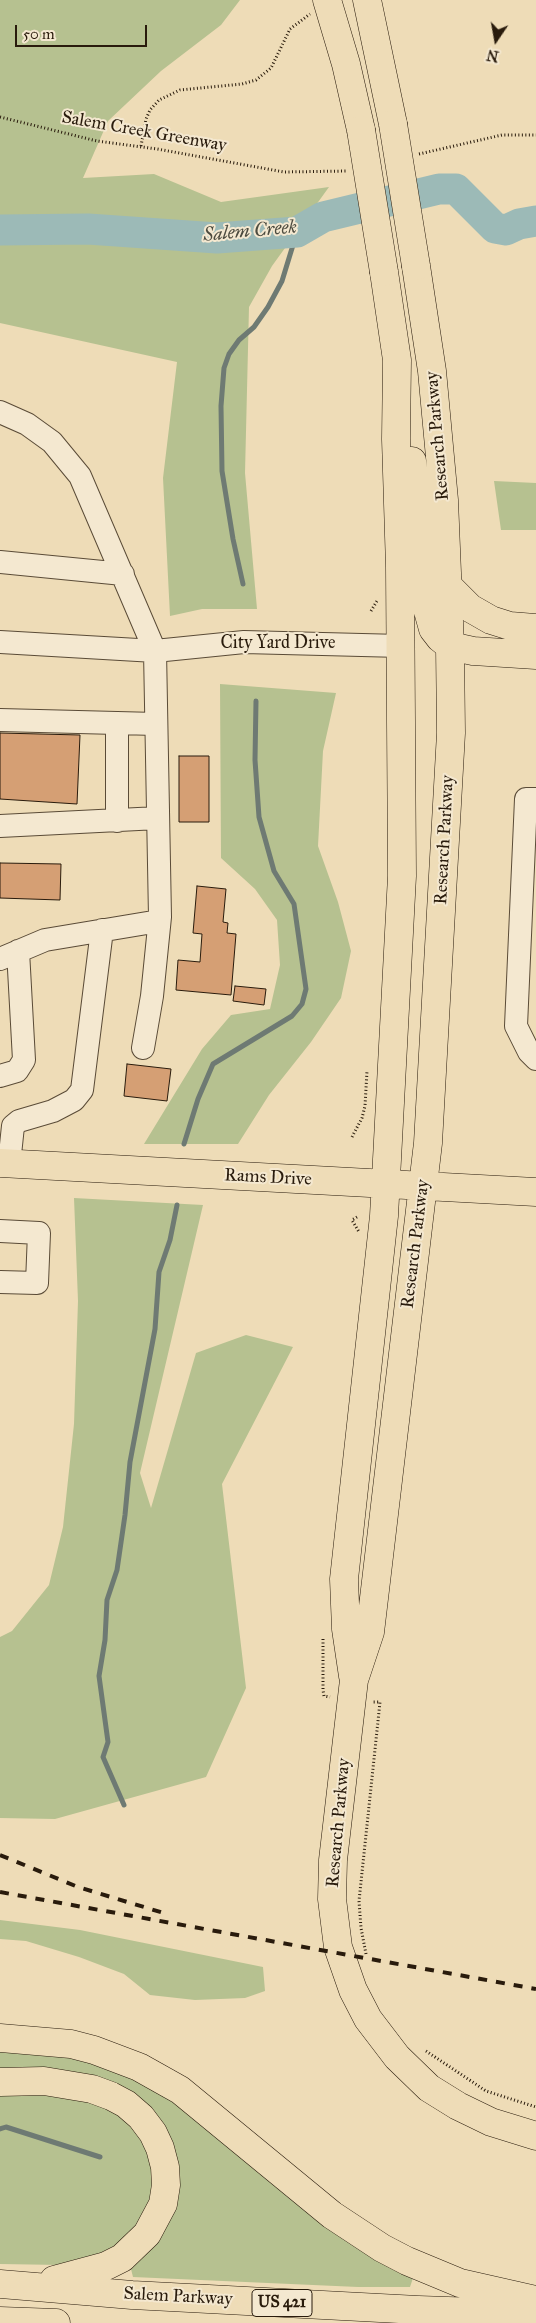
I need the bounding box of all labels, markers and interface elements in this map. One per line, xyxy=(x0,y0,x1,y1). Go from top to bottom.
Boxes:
scale bar xyxy=(18,15,150,47)
north arrow xyxy=(471,15,521,65)
text: 50 m xyxy=(23,25,55,43)
text: N xyxy=(485,46,500,65)
street label: Salem Creek Greenway xyxy=(60,107,228,157)
water label: Salem Creek xyxy=(202,217,298,247)
street label: Research Parkway xyxy=(422,370,454,502)
street label: City Yard Drive xyxy=(221,633,335,655)
street label: Research Parkway xyxy=(431,775,459,905)
street label: Rams Drive xyxy=(224,1165,312,1191)
street label: Research Parkway xyxy=(397,1178,435,1310)
street label: Research Parkway xyxy=(323,1757,355,1889)
street label: Salem Parkway xyxy=(123,2283,233,2311)
road number: US 421 xyxy=(252,2290,312,2316)

